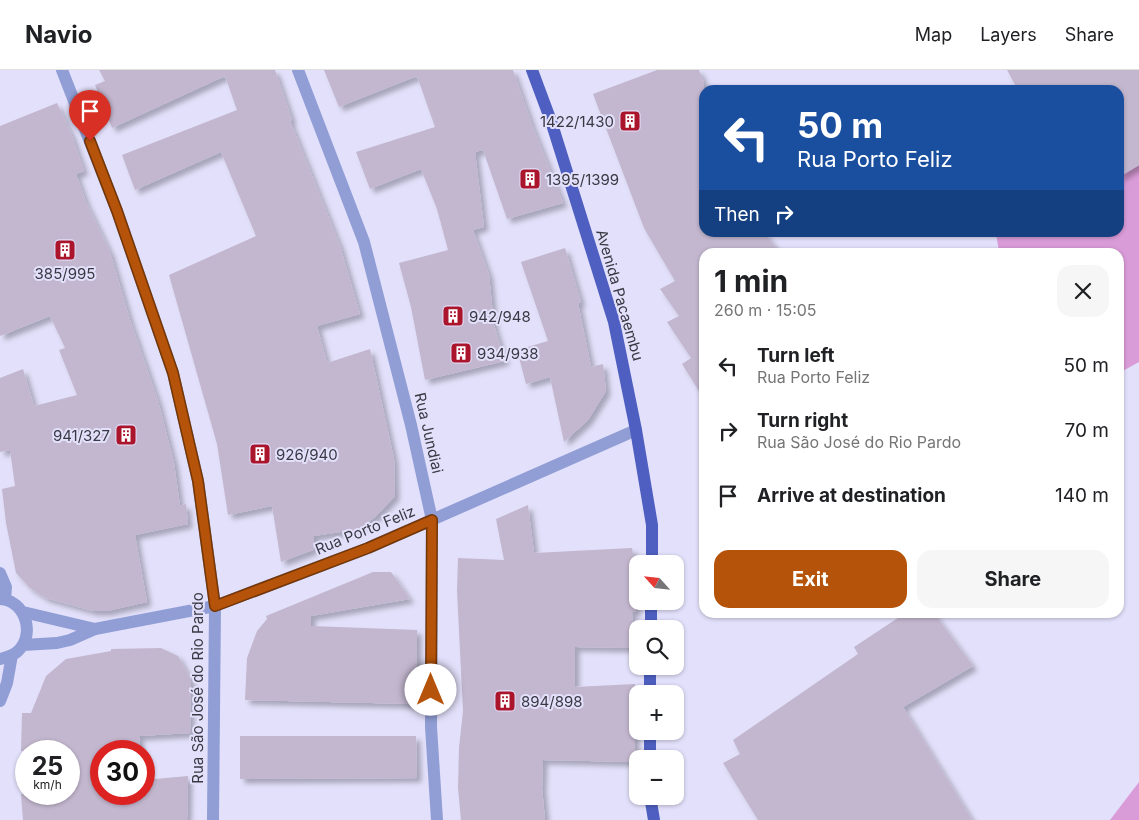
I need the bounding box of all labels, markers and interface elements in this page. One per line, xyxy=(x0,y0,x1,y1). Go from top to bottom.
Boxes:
text: Navio xyxy=(25,20,92,49)
text: Map xyxy=(915,24,952,45)
text: Layers xyxy=(980,24,1037,45)
text: Share xyxy=(1065,24,1114,45)
pin xyxy=(69,90,111,141)
icon: arrive xyxy=(76,97,104,125)
text: 50 m xyxy=(797,104,883,146)
icon: left xyxy=(714,105,779,170)
building icon: 1422/1430 xyxy=(618,109,642,133)
place label: 1422/1430 xyxy=(540,112,614,131)
text: Rua Porto Feliz xyxy=(797,146,953,172)
building icon: 1395/1399 xyxy=(518,167,542,191)
place label: 1395/1399 xyxy=(546,170,619,189)
icon: right xyxy=(770,200,798,228)
text: Then xyxy=(714,203,760,226)
street label: Avenida Pacaembu xyxy=(592,227,648,363)
building icon: 385/995 xyxy=(53,238,77,262)
text: 1 min xyxy=(714,263,788,299)
place label: 385/995 xyxy=(35,264,95,283)
button: close xyxy=(1057,265,1109,317)
text: 260 m · 15:05 xyxy=(714,300,817,320)
building icon: 942/948 xyxy=(441,304,465,328)
place label: 942/948 xyxy=(469,307,531,326)
building icon: 934/938 xyxy=(449,341,473,365)
place label: 934/938 xyxy=(477,344,539,363)
text: Turn left xyxy=(757,344,835,367)
icon: left xyxy=(714,352,742,380)
text: 50 m xyxy=(1063,354,1109,377)
text: Rua Porto Feliz xyxy=(757,367,870,387)
street label: Rua Jundiai xyxy=(410,391,448,475)
text: Turn right xyxy=(757,409,848,432)
icon: right xyxy=(714,417,742,445)
text: 70 m xyxy=(1065,419,1109,442)
building icon: 941/327 xyxy=(114,423,138,447)
place label: 941/327 xyxy=(53,426,110,445)
text: Rua São José do Rio Pardo xyxy=(757,432,961,452)
building icon: 926/940 xyxy=(248,442,272,466)
place label: 926/940 xyxy=(276,445,338,464)
icon: arrive xyxy=(714,482,742,510)
text: Arrive at destination xyxy=(757,484,946,507)
text: 140 m xyxy=(1055,484,1109,507)
street label: Rua Porto Feliz xyxy=(312,501,418,559)
button: Exit xyxy=(714,550,907,608)
button: Share xyxy=(917,550,1109,608)
north arrow xyxy=(629,555,684,610)
map controls xyxy=(629,555,684,805)
street label: Rua São José do Rio Pardo xyxy=(188,592,207,784)
button: search xyxy=(629,620,684,675)
position arrow xyxy=(404,663,456,715)
button: + xyxy=(629,685,684,740)
building icon: 894/898 xyxy=(493,689,517,713)
place label: 894/898 xyxy=(521,692,583,711)
speed limit sign: 30 xyxy=(90,740,155,805)
button: − xyxy=(629,750,684,805)
text: 25 xyxy=(32,751,63,781)
text: km/h xyxy=(33,777,62,792)

